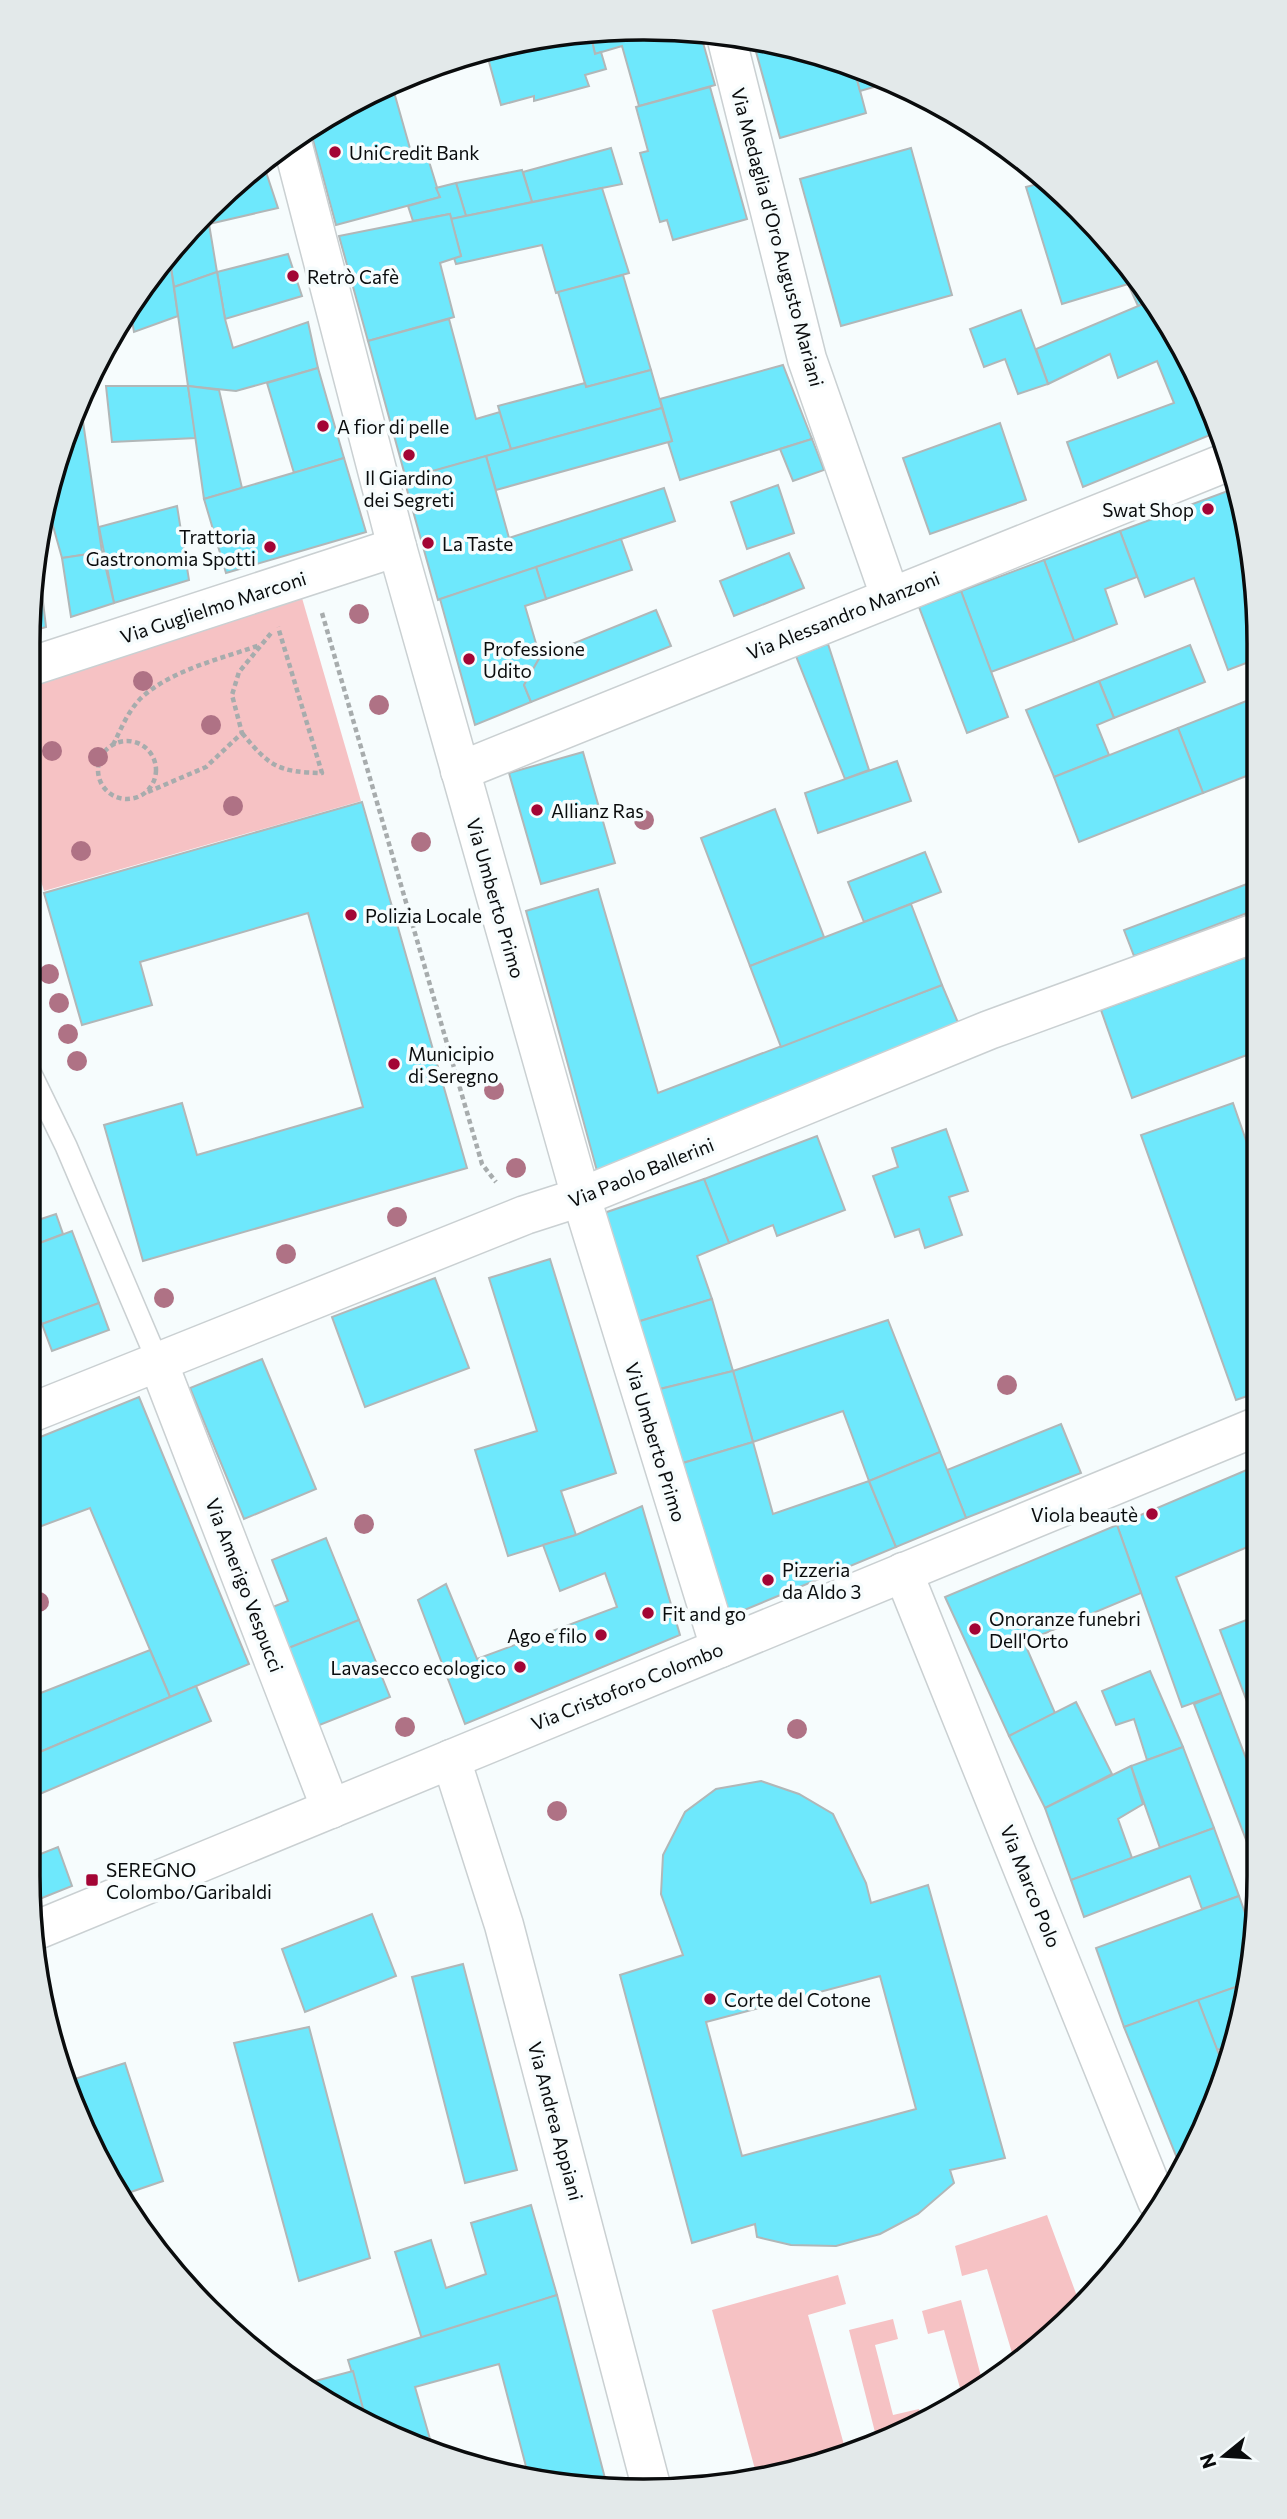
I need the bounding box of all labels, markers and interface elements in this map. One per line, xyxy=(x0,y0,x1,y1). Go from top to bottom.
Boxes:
street label: Via Medaglia d'Oro Augusto Mariani xyxy=(727,85,829,389)
place label: UniCredit Bank xyxy=(349,141,480,164)
marker: UniCredit Bank xyxy=(327,144,343,160)
place label: Retrò Cafè xyxy=(307,265,399,288)
marker: Retrò Cafè xyxy=(285,268,301,284)
place label: A fior di pelle xyxy=(337,415,449,438)
marker: A fior di pelle xyxy=(315,418,331,434)
marker: Il Giardino dei Segreti xyxy=(401,447,417,463)
place label: Il Giardino dei Segreti xyxy=(364,466,454,511)
place label: Swat Shop xyxy=(1102,498,1194,521)
marker: Swat Shop xyxy=(1200,501,1216,517)
place label: Trattoria Gastronomia Spotti xyxy=(86,525,256,570)
place label: La Taste xyxy=(442,532,513,555)
marker: La Taste xyxy=(420,535,436,551)
marker: Trattoria Gastronomia Spotti xyxy=(262,539,278,555)
street label: Via Guglielmo Marconi xyxy=(117,566,309,648)
street label: Via Alessandro Manzoni xyxy=(743,566,943,664)
place label: Professione Udito xyxy=(483,637,585,682)
marker: Professione Udito xyxy=(461,651,477,667)
place label: Allianz Ras xyxy=(551,799,644,822)
marker: Allianz Ras xyxy=(529,802,545,818)
street label: Via Umberto Primo xyxy=(462,815,530,981)
place label: Polizia Locale xyxy=(365,904,482,927)
marker: Polizia Locale xyxy=(343,907,359,923)
place label: Municipio di Seregno xyxy=(408,1042,498,1087)
marker: Municipio di Seregno xyxy=(386,1056,402,1072)
street label: Via Paolo Ballerini xyxy=(565,1132,717,1212)
street label: Via Umberto Primo xyxy=(621,1359,691,1525)
street label: Via Amerigo Vespucci xyxy=(201,1495,289,1675)
place label: Viola beautè xyxy=(1031,1503,1138,1526)
marker: Viola beautè xyxy=(1144,1506,1160,1522)
place label: Pizzeria da Aldo 3 xyxy=(782,1558,861,1603)
marker: Pizzeria da Aldo 3 xyxy=(760,1572,776,1588)
place label: Fit and go xyxy=(662,1602,746,1625)
marker: Fit and go xyxy=(640,1605,656,1621)
place label: Onoranze funebri Dell'Orto xyxy=(989,1607,1141,1652)
marker: Onoranze funebri Dell'Orto xyxy=(967,1621,983,1637)
place label: Ago e filo xyxy=(507,1624,587,1647)
marker: Ago e filo xyxy=(593,1627,609,1643)
street label: Via Cristoforo Colombo xyxy=(528,1637,726,1735)
place label: Lavasecco ecologico xyxy=(331,1656,506,1679)
marker: Lavasecco ecologico xyxy=(512,1659,528,1675)
street label: Via Marco Polo xyxy=(996,1821,1066,1951)
place label: SEREGNO Colombo/Garibaldi xyxy=(106,1858,272,1903)
marker: SEREGNO Colombo/Garibaldi xyxy=(84,1872,100,1888)
place label: Corte del Cotone xyxy=(724,1988,871,2011)
marker: Corte del Cotone xyxy=(702,1991,718,2007)
street label: Via Andrea Appiani xyxy=(524,2039,588,2203)
north arrow xyxy=(1189,2421,1259,2491)
text: N xyxy=(1194,2451,1220,2472)

